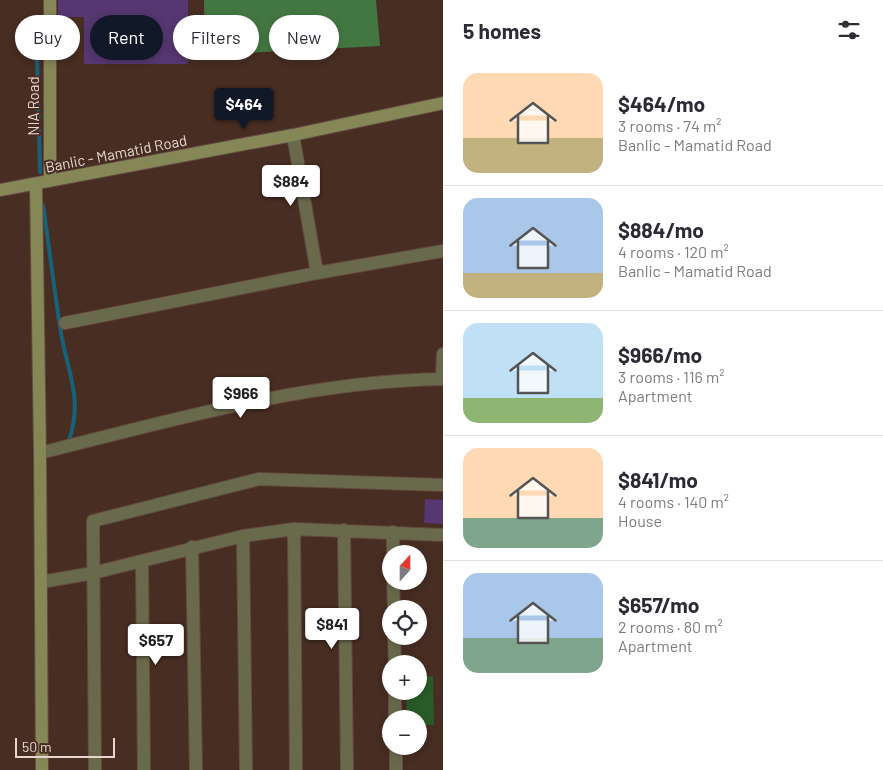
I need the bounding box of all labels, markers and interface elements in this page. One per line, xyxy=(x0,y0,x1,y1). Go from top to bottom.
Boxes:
chip: Buy xyxy=(15,15,80,60)
chip: Rent xyxy=(90,15,163,60)
chip: Filters xyxy=(173,15,259,60)
chip: New xyxy=(269,15,339,60)
icon: filters xyxy=(835,16,863,44)
text: 5 homes xyxy=(463,18,541,43)
street label: NIA Road xyxy=(24,76,42,136)
pin: $464 xyxy=(214,88,274,130)
text: $464/mo xyxy=(618,91,705,116)
icon: home xyxy=(503,93,563,153)
text: $464 xyxy=(225,94,263,113)
text: 3 rooms · 74 m² xyxy=(618,116,721,135)
street label: Banlic - Mamatid Road xyxy=(44,130,188,176)
text: Banlic - Mamatid Road xyxy=(618,135,772,154)
pin: $884 xyxy=(261,164,321,207)
text: $884 xyxy=(273,171,309,190)
text: $884/mo xyxy=(618,217,704,242)
icon: home xyxy=(503,218,563,278)
text: 4 rooms · 120 m² xyxy=(618,242,729,261)
text: Banlic - Mamatid Road xyxy=(618,261,772,280)
text: $966/mo xyxy=(618,342,702,367)
icon: home xyxy=(503,343,563,403)
text: 3 rooms · 116 m² xyxy=(618,367,724,386)
pin: $966 xyxy=(211,376,271,419)
text: $966 xyxy=(224,383,258,402)
text: Apartment xyxy=(618,386,693,405)
text: $841/mo xyxy=(618,467,698,492)
icon: home xyxy=(503,468,563,528)
text: 4 rooms · 140 m² xyxy=(618,492,729,511)
text: House xyxy=(618,511,662,530)
north arrow xyxy=(382,545,428,590)
map controls xyxy=(382,545,427,755)
text: $657/mo xyxy=(618,592,699,617)
icon: home xyxy=(503,593,563,653)
button: locate xyxy=(382,600,427,645)
pin: $841 xyxy=(302,608,362,650)
text: $841 xyxy=(316,614,348,633)
text: 2 rooms · 80 m² xyxy=(618,617,723,636)
pin: $657 xyxy=(126,624,186,666)
text: $657 xyxy=(139,630,173,649)
text: Apartment xyxy=(618,636,693,655)
button: + xyxy=(382,655,427,700)
button: − xyxy=(382,710,427,755)
scale bar xyxy=(15,735,115,758)
text: 50 m xyxy=(22,738,51,755)

